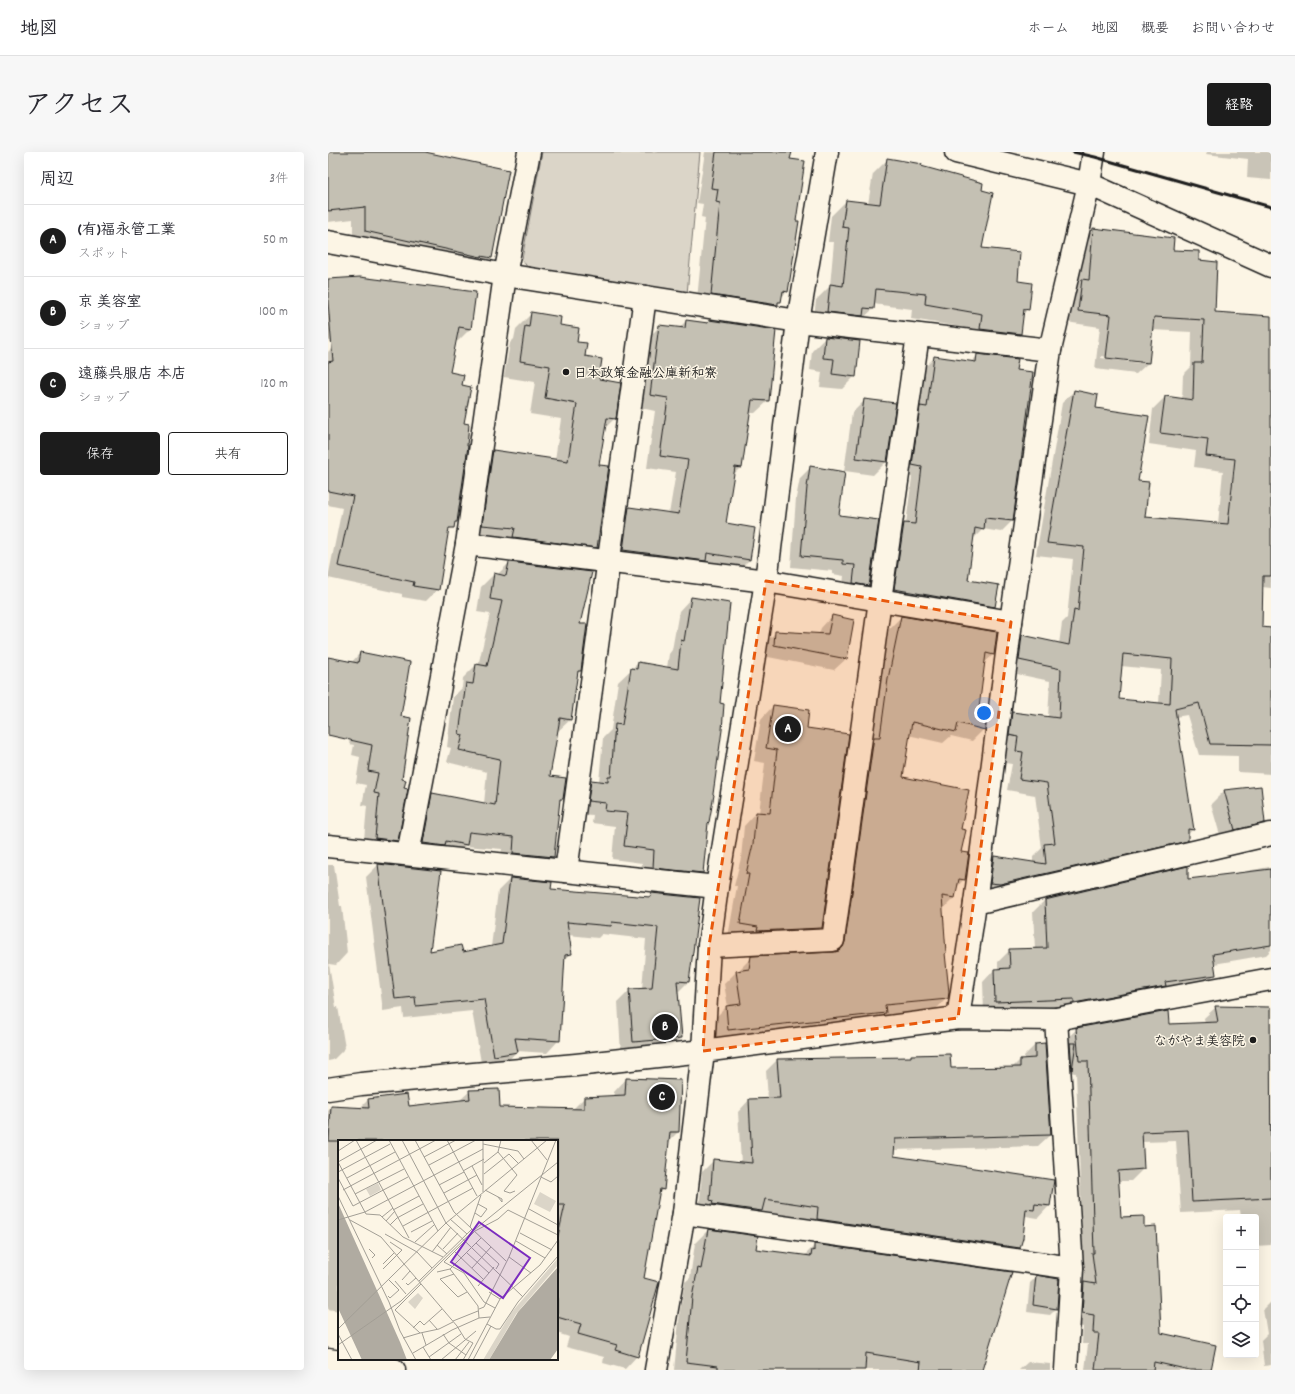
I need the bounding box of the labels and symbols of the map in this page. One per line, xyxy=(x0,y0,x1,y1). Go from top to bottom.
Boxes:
place label: 日本政策金融公庫新和寮 xyxy=(574,365,717,384)
marker: 日本政策金融公庫新和寮 xyxy=(561,367,571,377)
your location xyxy=(974,703,994,723)
pin: A xyxy=(775,714,801,744)
pin: B xyxy=(652,1012,678,1042)
place label: ながやま美容院 xyxy=(1154,1033,1245,1052)
marker: ながやま美容院 xyxy=(1248,1035,1258,1045)
pin: C xyxy=(649,1082,675,1112)
inset map xyxy=(338,1140,558,1360)

